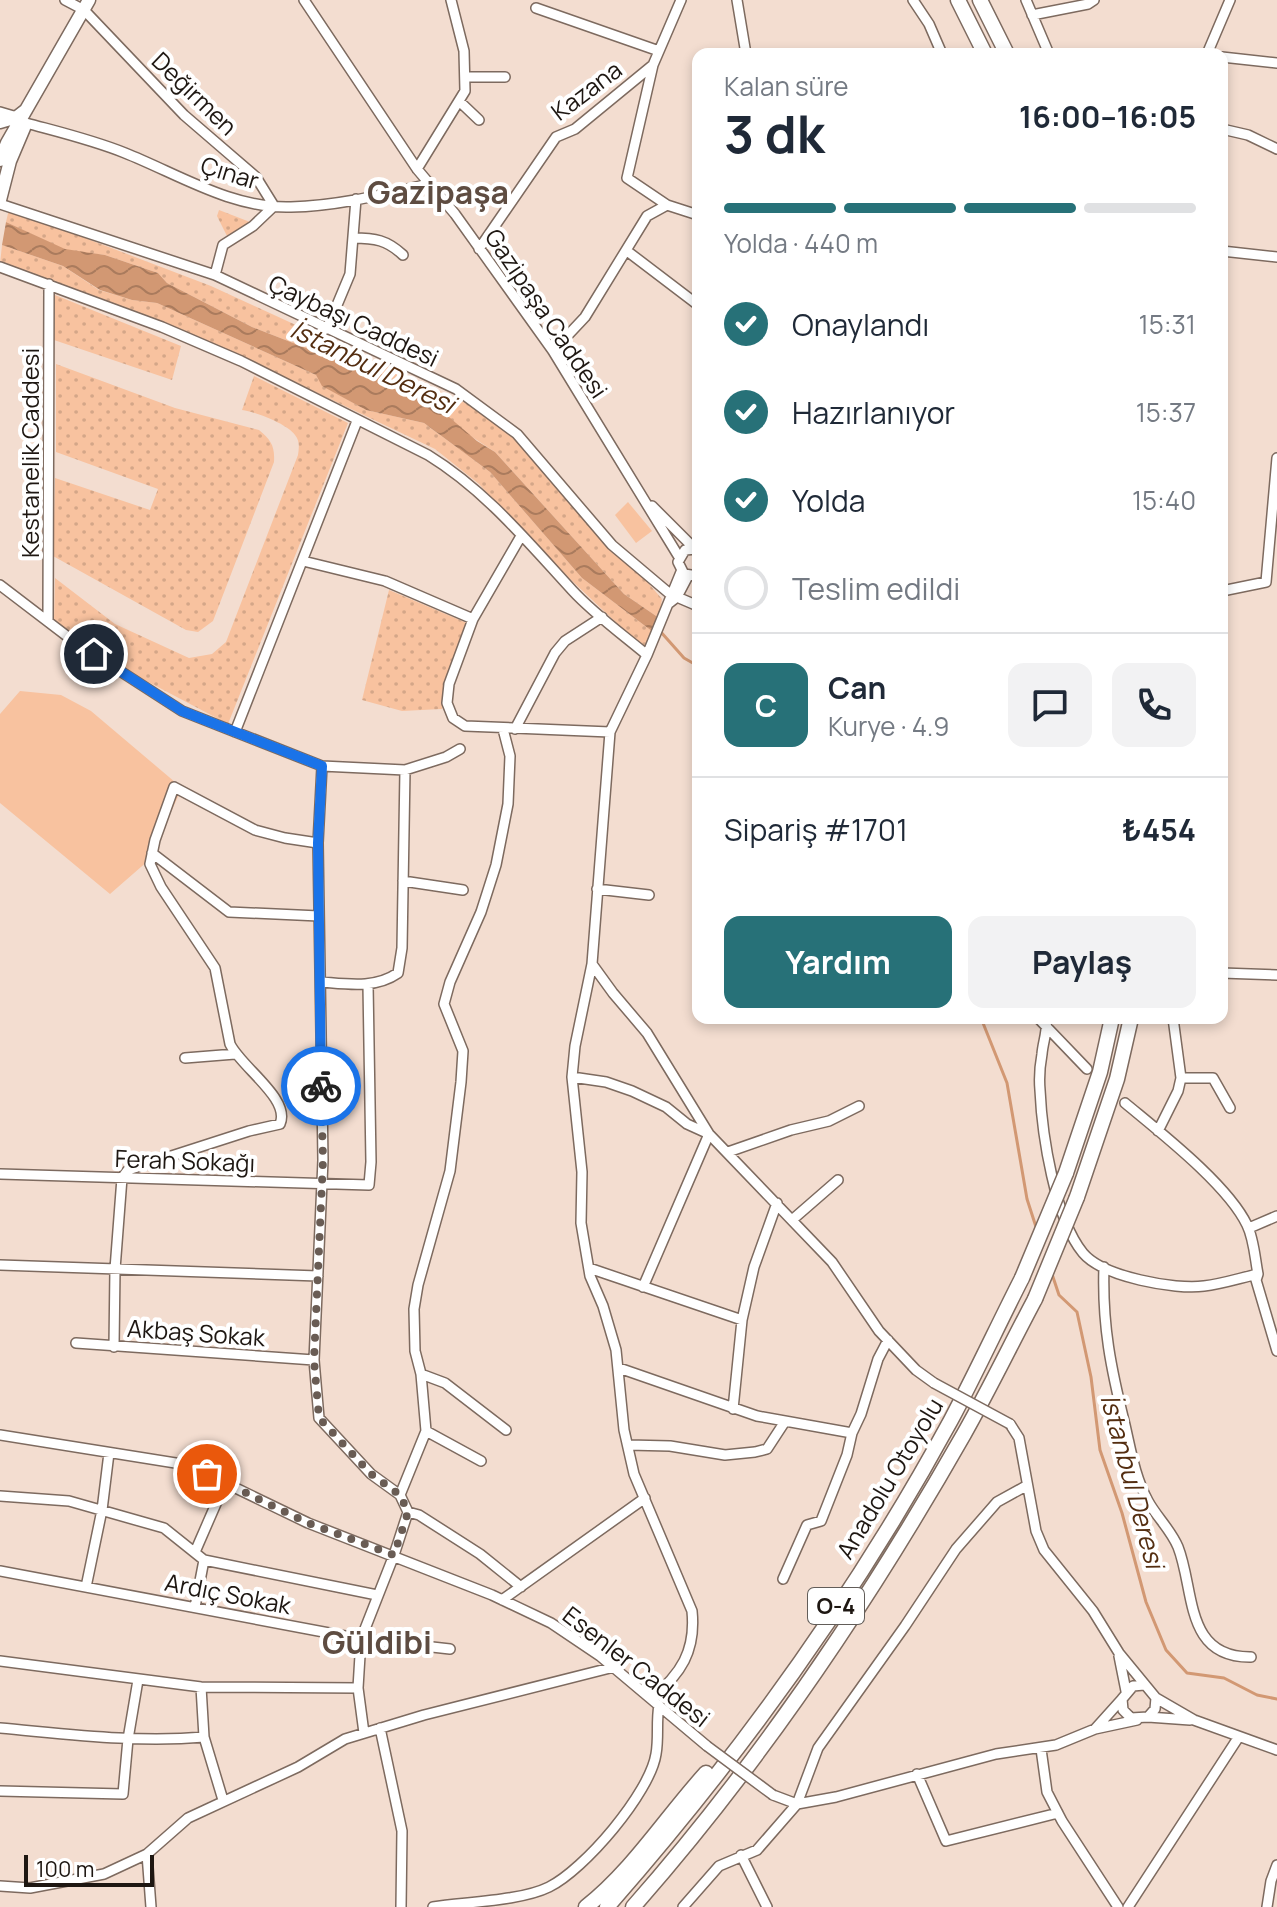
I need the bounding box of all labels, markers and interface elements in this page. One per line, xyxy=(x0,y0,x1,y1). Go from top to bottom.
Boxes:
street label: Değirmen xyxy=(145,44,245,142)
street label: Kazana xyxy=(544,53,628,127)
text: Kalan süre xyxy=(724,68,848,104)
text: 16:00–16:05 xyxy=(1019,96,1196,137)
text: 3 dk xyxy=(724,98,825,169)
street label: Çınar xyxy=(197,148,263,197)
district label: Gazipaşa xyxy=(367,170,509,214)
street label: Gazipaşa Caddesi xyxy=(478,222,616,404)
text: Yolda · 440 m xyxy=(724,225,878,261)
street label: Çaybaşı Caddesi xyxy=(264,266,444,374)
icon: check xyxy=(724,302,768,346)
text: Onaylandı xyxy=(792,304,929,345)
text: 15:31 xyxy=(1139,306,1196,342)
water label: İstanbul Deresi xyxy=(285,311,464,423)
street label: Kestanelik Caddesi xyxy=(13,348,46,558)
icon: check xyxy=(724,390,768,434)
text: Hazırlanıyor xyxy=(792,392,955,433)
text: 15:37 xyxy=(1136,394,1196,430)
icon: check xyxy=(724,478,768,522)
text: Yolda xyxy=(792,480,865,521)
text: 15:40 xyxy=(1132,482,1196,518)
text: Teslim edildi xyxy=(792,568,960,609)
pin xyxy=(60,620,128,688)
icon: home xyxy=(72,632,116,676)
button: chat xyxy=(1008,663,1092,747)
button: phone xyxy=(1112,663,1196,747)
text: Can xyxy=(828,667,886,708)
text: C xyxy=(755,685,777,726)
text: Kurye · 4.9 xyxy=(828,708,949,744)
text: Sipariş #1701 xyxy=(724,809,908,850)
text: ₺454 xyxy=(1122,809,1196,850)
button: Yardım xyxy=(724,916,952,1008)
button: Paylaş xyxy=(968,916,1196,1008)
courier xyxy=(281,1046,361,1126)
icon: bike xyxy=(299,1064,343,1108)
street label: Ferah Sokağı xyxy=(114,1141,256,1179)
street label: Akbaş Sokak xyxy=(126,1311,267,1353)
water label: İstanbul Deresi xyxy=(1092,1390,1174,1575)
street label: Anadolu Otoyolu xyxy=(828,1391,950,1565)
pin xyxy=(173,1440,241,1508)
icon: bag xyxy=(185,1452,229,1496)
street label: Ardıç Sokak xyxy=(162,1565,295,1622)
road number: O-4 xyxy=(808,1588,864,1624)
street label: Esenler Caddesi xyxy=(557,1598,717,1734)
district label: Güldibi xyxy=(322,1620,432,1664)
scale bar xyxy=(24,1851,154,1887)
text: 100 m xyxy=(36,1854,94,1884)

